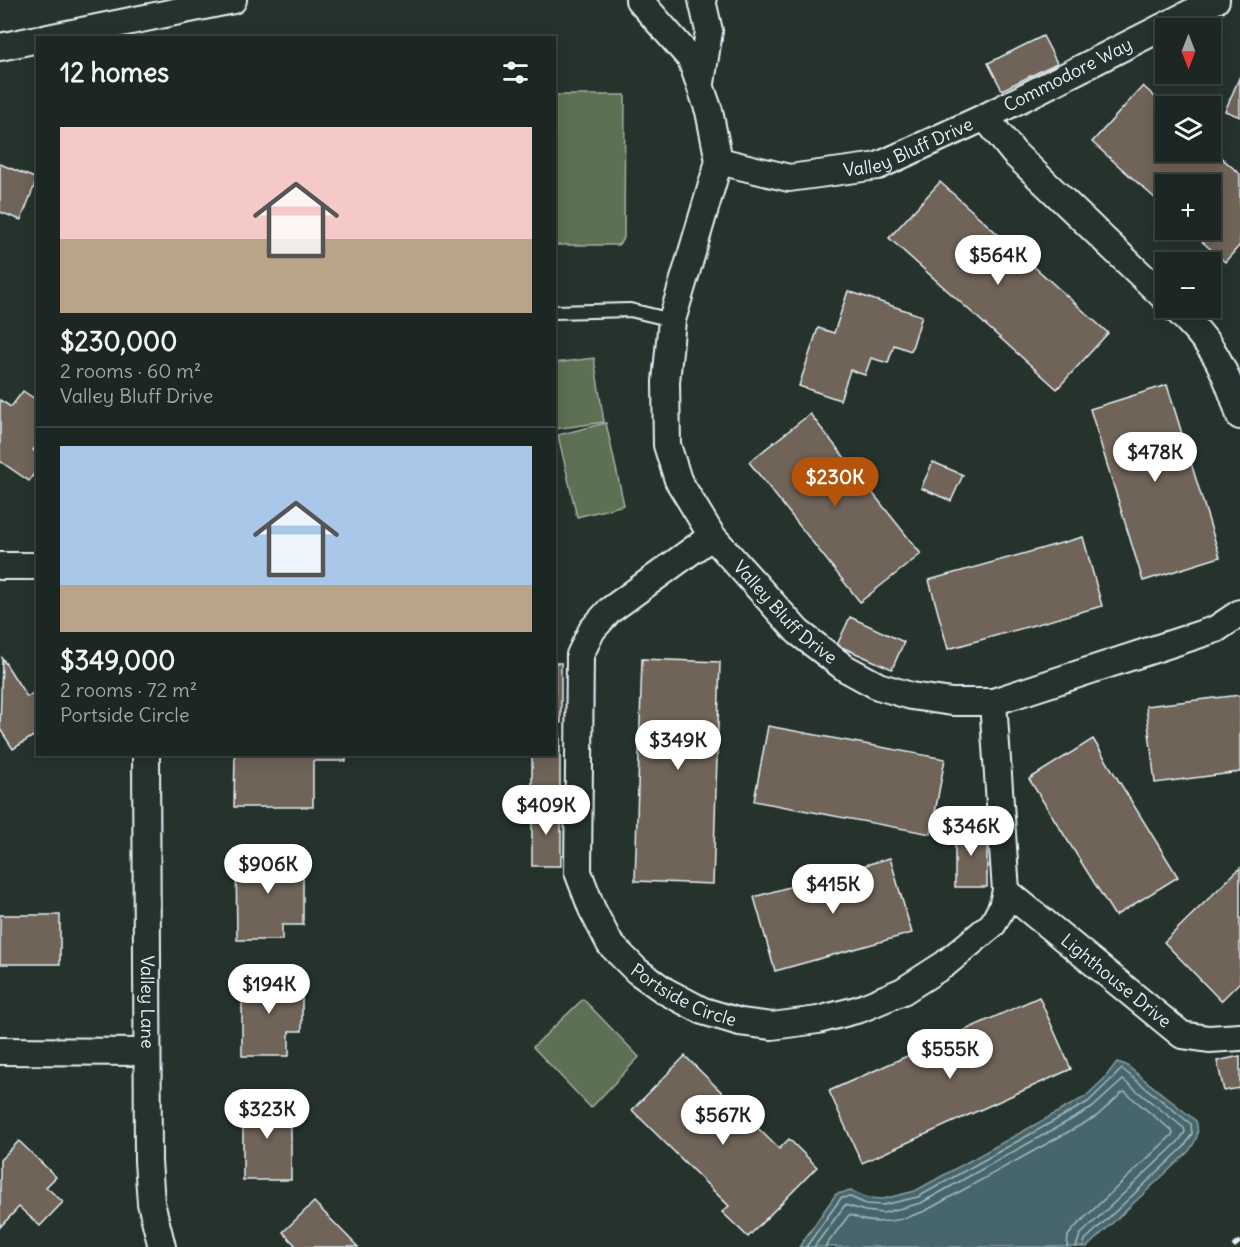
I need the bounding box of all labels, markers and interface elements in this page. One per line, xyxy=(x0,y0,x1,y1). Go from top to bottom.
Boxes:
north arrow xyxy=(1155,18,1221,84)
map controls xyxy=(1155,18,1221,318)
street label: Commodore Way xyxy=(1000,32,1136,117)
text: 12 homes xyxy=(60,56,169,89)
icon: filters xyxy=(499,56,532,89)
button: layers xyxy=(1155,96,1221,162)
street label: Valley Bluff Drive xyxy=(842,112,976,182)
icon: home xyxy=(242,166,350,274)
button: + xyxy=(1155,174,1221,240)
pin: $564K xyxy=(956,235,1040,286)
text: $564K xyxy=(969,242,1027,267)
button: − xyxy=(1155,252,1221,318)
text: $230,000 xyxy=(60,325,177,358)
text: 2 rooms · 60 m² xyxy=(60,358,201,383)
text: Valley Bluff Drive xyxy=(60,383,213,408)
pin: $478K xyxy=(1113,432,1197,483)
text: $478K xyxy=(1127,439,1183,464)
pin: $230K xyxy=(793,457,877,508)
text: $230K xyxy=(806,464,864,489)
icon: home xyxy=(242,485,350,593)
street label: Valley Bluff Drive xyxy=(728,556,842,669)
text: $349,000 xyxy=(60,644,175,677)
text: 2 rooms · 72 m² xyxy=(60,677,197,702)
text: Portside Circle xyxy=(60,702,190,727)
pin: $349K xyxy=(636,720,720,771)
text: $349K xyxy=(649,727,707,752)
pin: $409K xyxy=(504,785,588,836)
text: $409K xyxy=(516,792,576,817)
pin: $346K xyxy=(929,806,1013,857)
text: $346K xyxy=(942,813,1000,838)
pin: $906K xyxy=(226,844,310,895)
text: $906K xyxy=(238,851,298,876)
pin: $415K xyxy=(791,864,875,915)
text: $415K xyxy=(806,871,860,896)
street label: Lighthouse Drive xyxy=(1056,929,1176,1033)
street label: Valley Lane xyxy=(136,955,159,1049)
street label: Portside Circle xyxy=(626,958,739,1031)
pin: $194K xyxy=(227,964,311,1015)
text: $194K xyxy=(242,971,296,996)
pin: $555K xyxy=(908,1029,992,1080)
text: $555K xyxy=(921,1036,979,1061)
pin: $323K xyxy=(225,1089,309,1140)
pin: $567K xyxy=(681,1095,765,1146)
text: $323K xyxy=(238,1096,296,1121)
text: $567K xyxy=(695,1102,751,1127)

